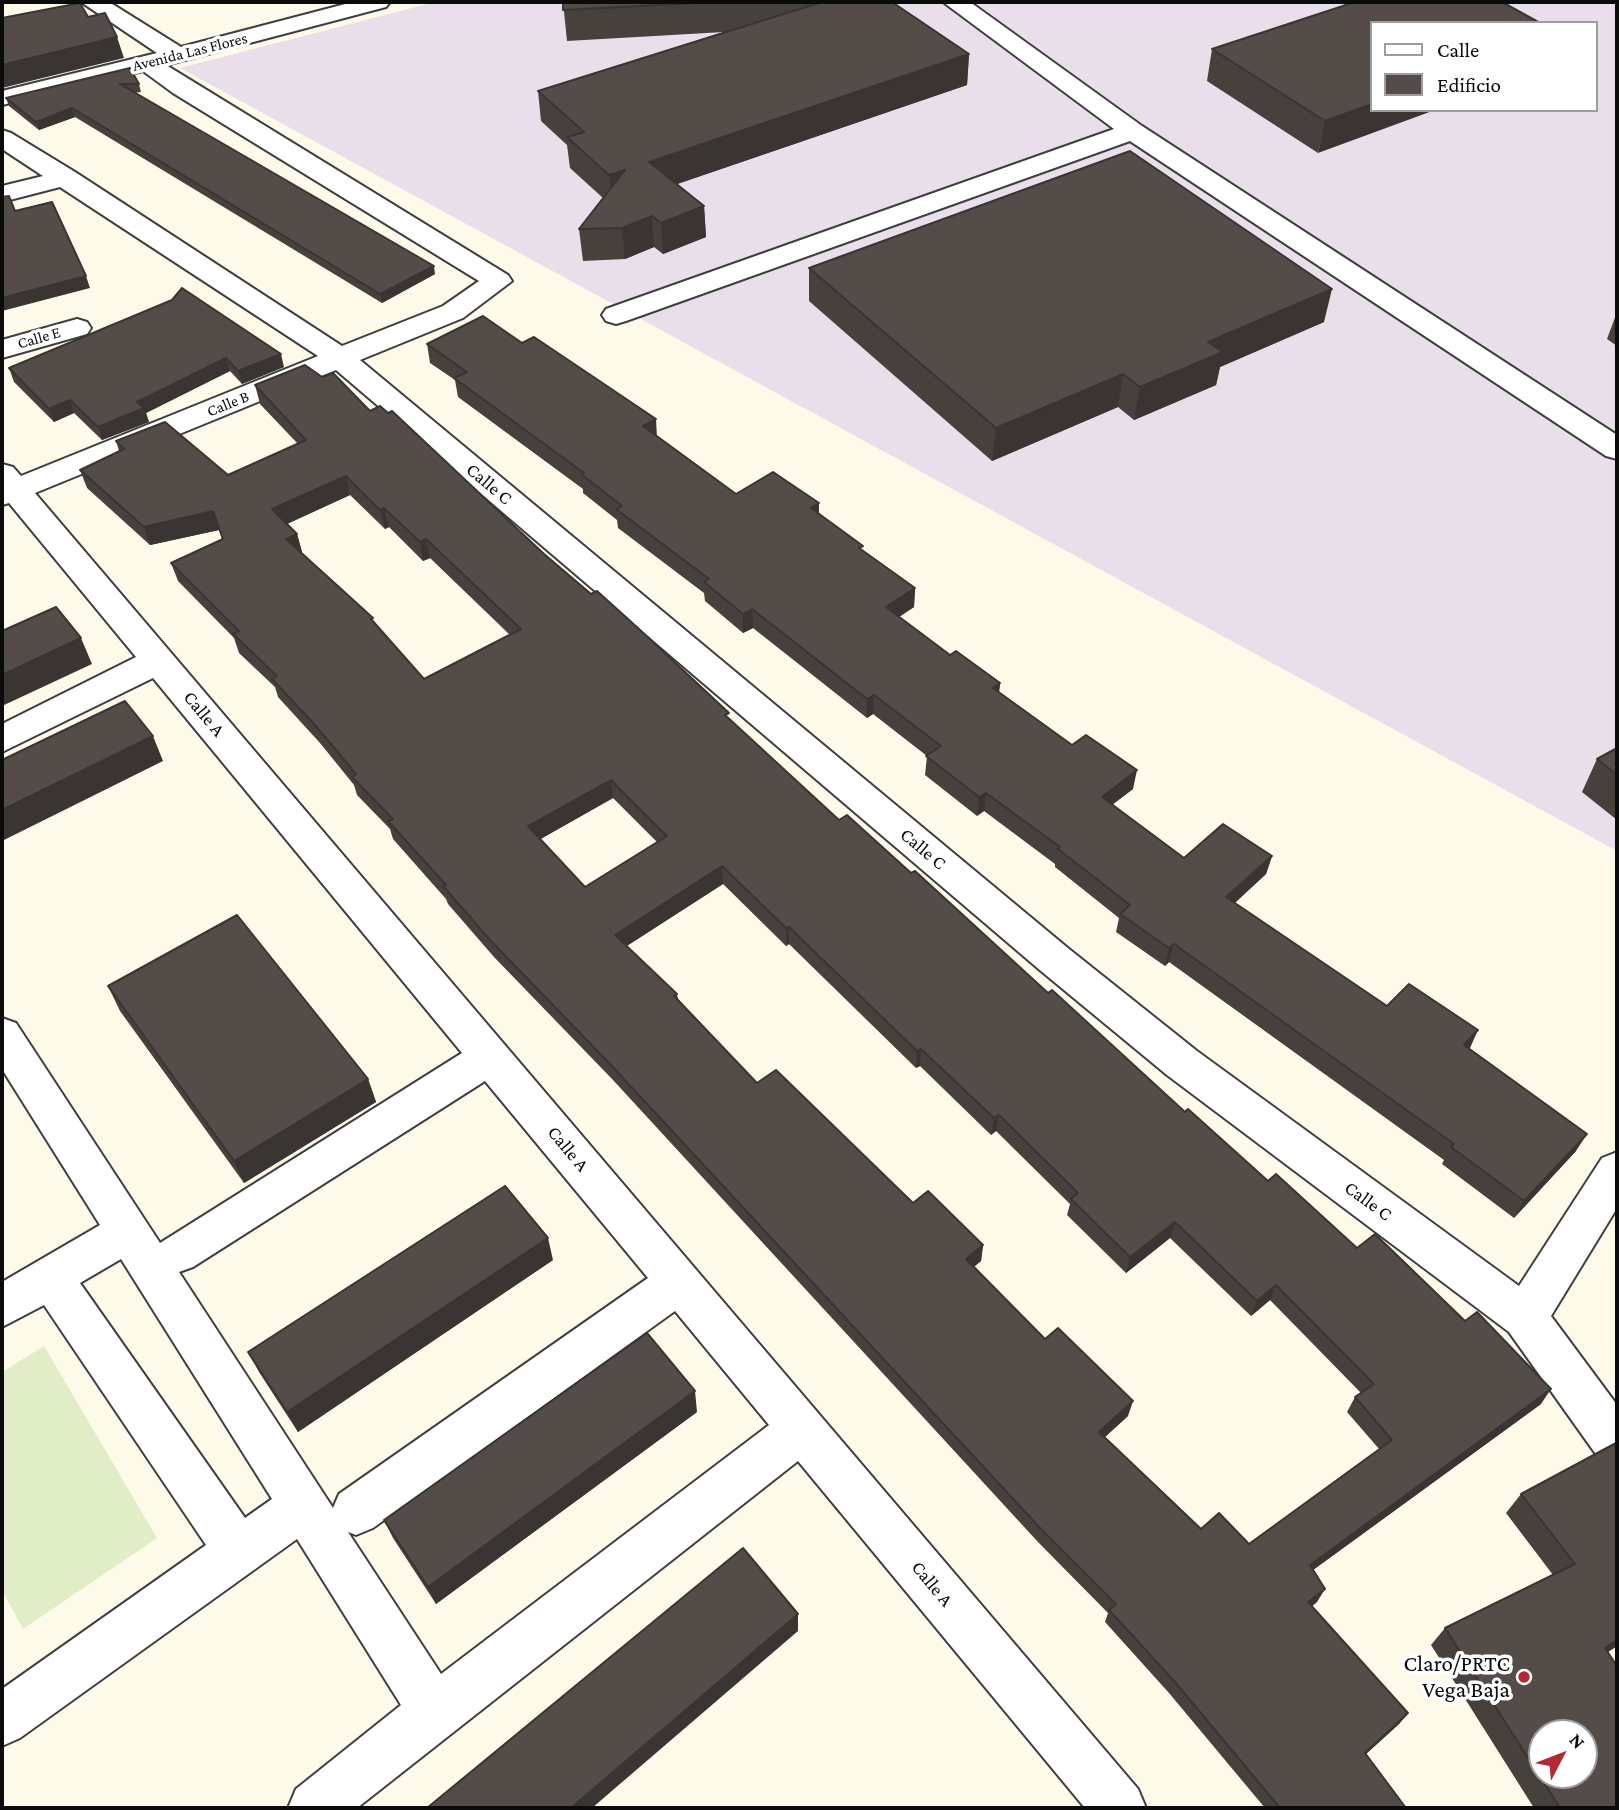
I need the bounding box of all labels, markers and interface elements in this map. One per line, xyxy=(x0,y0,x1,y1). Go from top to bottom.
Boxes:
legend xyxy=(1370,21,1598,112)
street label: Avenida Las Flores xyxy=(130,28,250,76)
text: Calle xyxy=(1437,38,1479,62)
text: Edificio xyxy=(1437,73,1501,97)
street label: Calle E xyxy=(15,323,63,353)
street label: Calle B xyxy=(204,387,252,421)
street label: Calle C xyxy=(461,458,517,510)
street label: Calle A xyxy=(178,687,230,741)
street label: Calle C xyxy=(895,823,951,875)
street label: Calle A xyxy=(542,1122,594,1176)
street label: Calle C xyxy=(1340,1176,1396,1226)
street label: Calle A xyxy=(906,1557,958,1611)
place label: Claro/PRTC Vega Baja xyxy=(1404,1650,1510,1704)
marker: Claro/PRTC Vega Baja xyxy=(1516,1669,1532,1685)
north arrow xyxy=(1528,1719,1598,1789)
text: N xyxy=(1565,1729,1590,1753)

